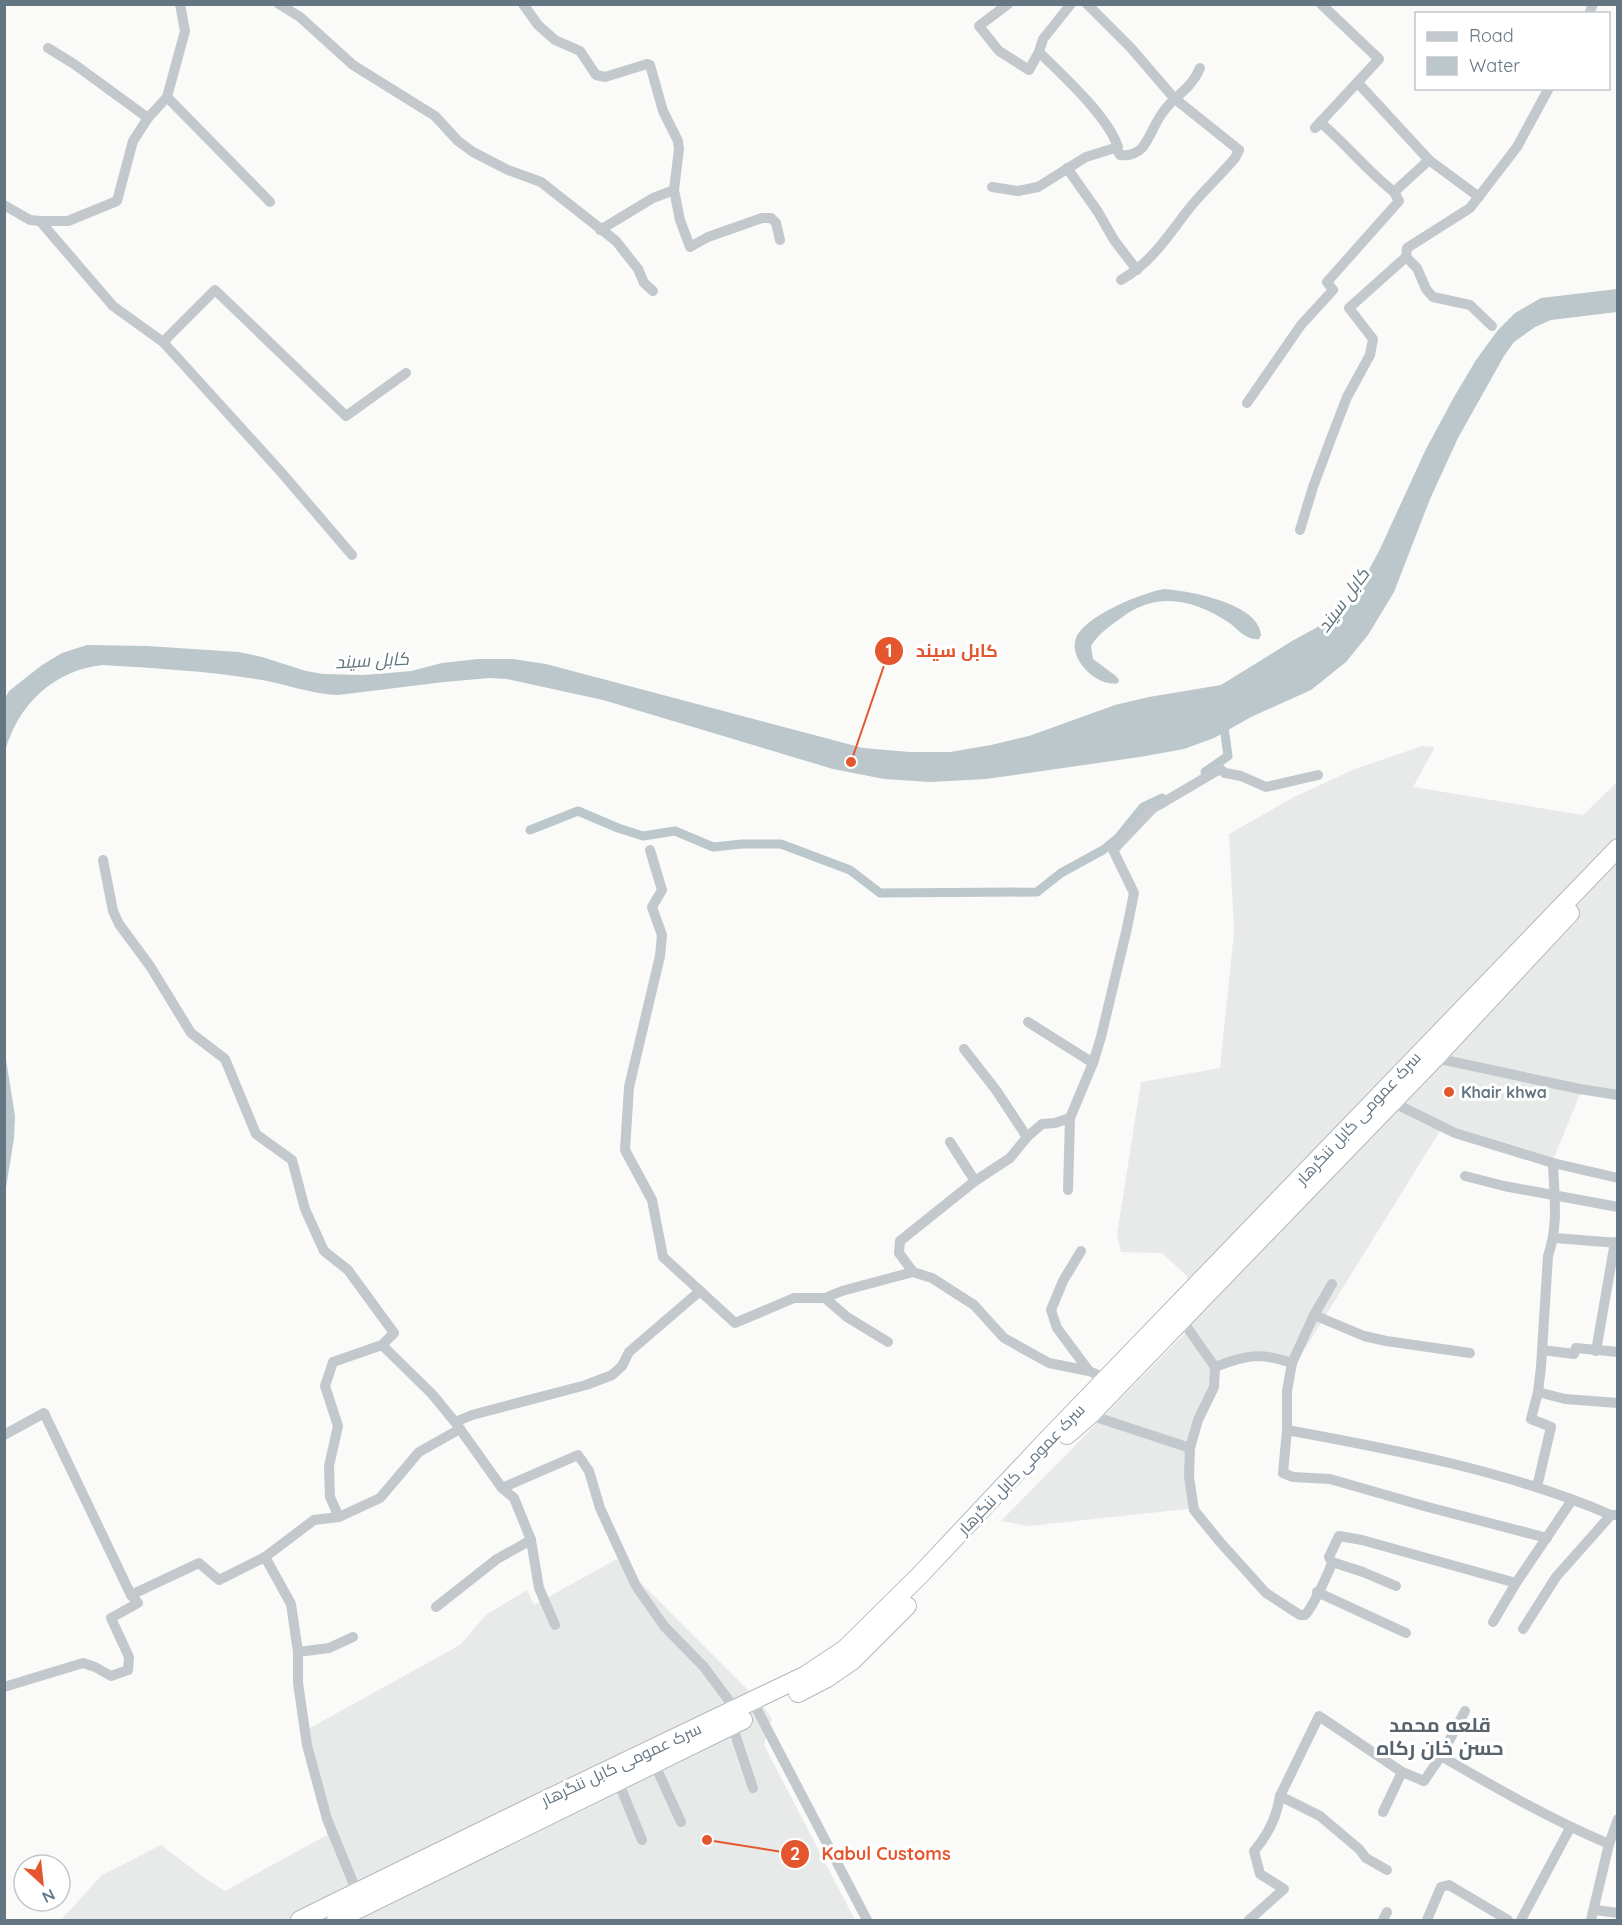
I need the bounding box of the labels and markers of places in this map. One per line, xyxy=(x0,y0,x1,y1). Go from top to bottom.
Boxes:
callout: کابل سيند xyxy=(874,633,1010,669)
place label: Khair khwa xyxy=(1461,1082,1547,1102)
marker: Khair khwa xyxy=(1442,1085,1456,1099)
callout: Kabul Customs xyxy=(780,1836,963,1872)

